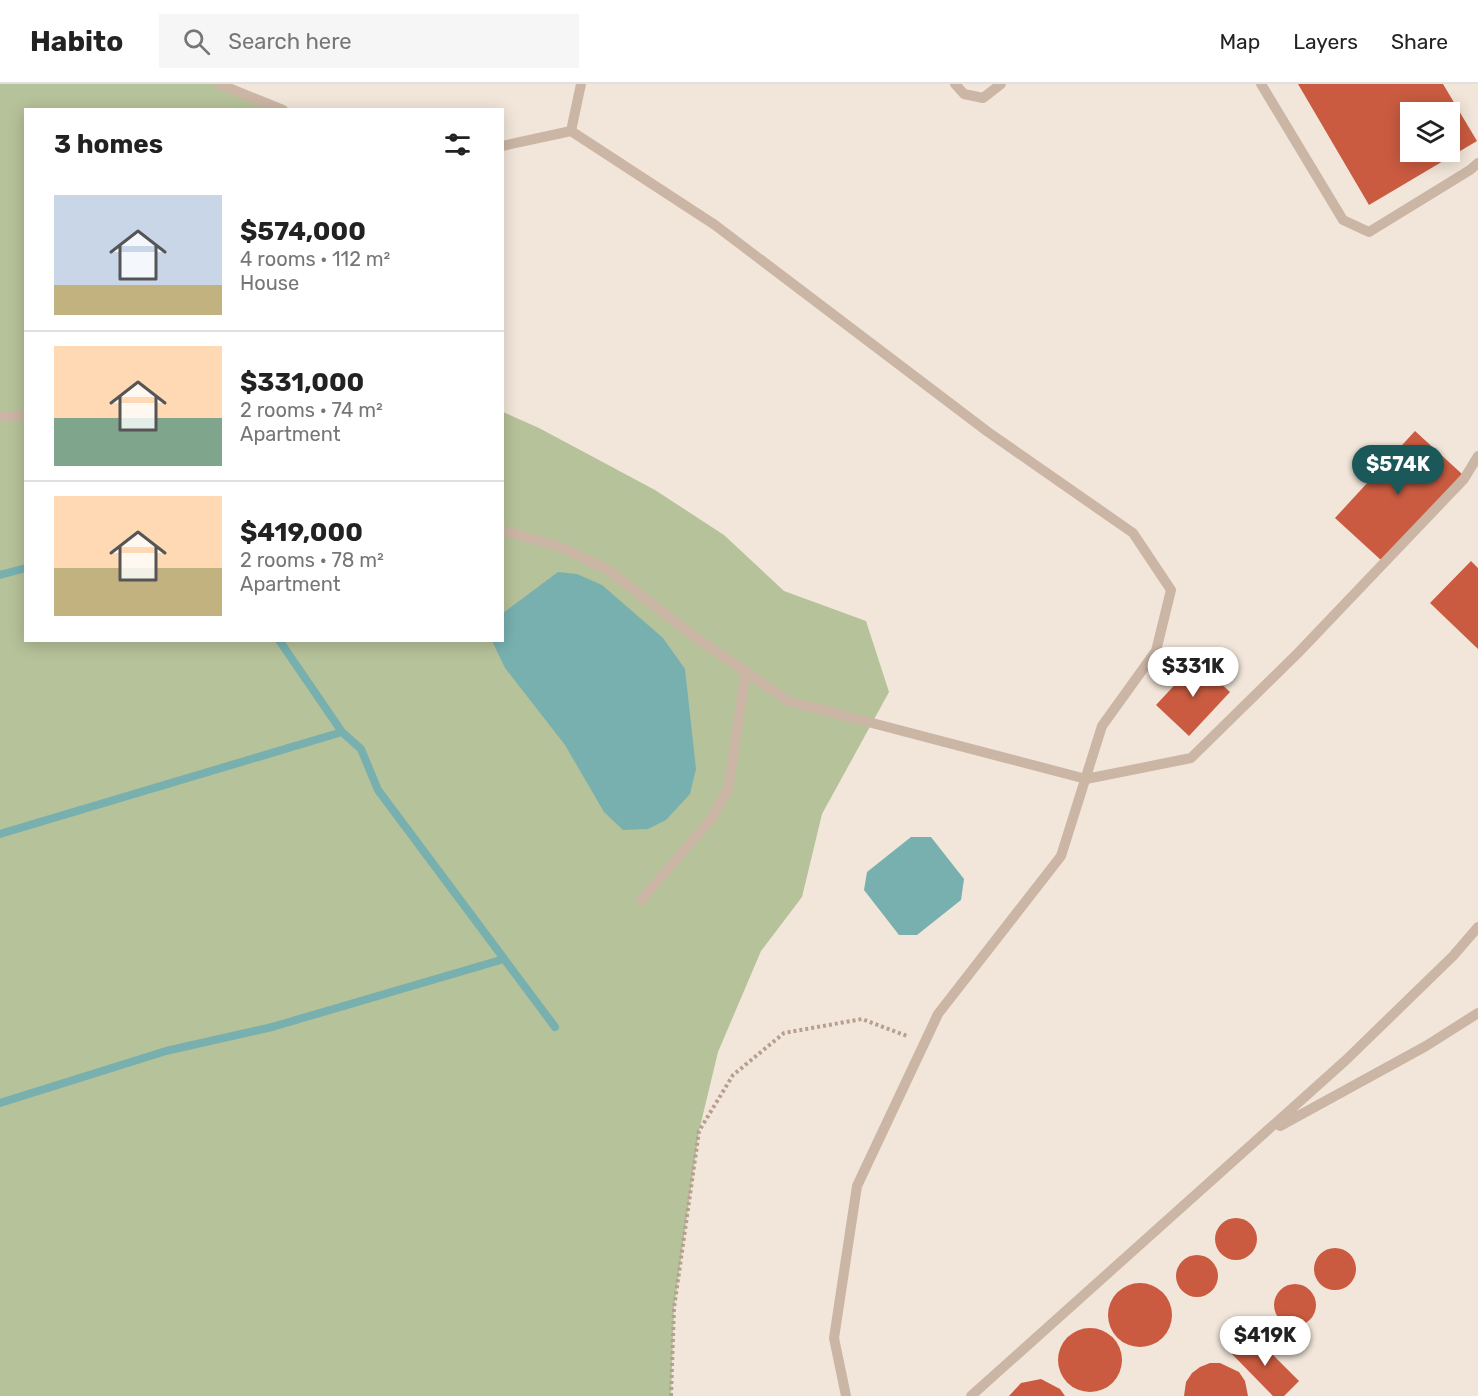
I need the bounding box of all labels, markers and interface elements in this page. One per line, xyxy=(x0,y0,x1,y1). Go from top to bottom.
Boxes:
search box xyxy=(159,14,579,68)
text: Habito xyxy=(30,25,123,58)
icon: search xyxy=(180,25,213,58)
text: Search here xyxy=(228,28,352,55)
text: Map xyxy=(1219,29,1260,54)
text: Layers xyxy=(1293,29,1358,54)
text: Share xyxy=(1391,29,1448,54)
map controls xyxy=(1400,102,1460,162)
button: layers xyxy=(1400,102,1460,162)
icon: filters xyxy=(441,128,474,161)
text: 3 homes xyxy=(54,129,163,160)
text: $574,000 xyxy=(240,216,366,247)
icon: home xyxy=(102,219,174,291)
text: 4 rooms · 112 m² xyxy=(240,247,390,271)
text: House xyxy=(240,271,299,295)
text: $331,000 xyxy=(240,367,364,398)
icon: home xyxy=(102,370,174,442)
text: 2 rooms · 74 m² xyxy=(240,398,383,422)
text: Apartment xyxy=(240,422,341,446)
pin: $574K xyxy=(1356,445,1440,496)
text: $574K xyxy=(1366,452,1430,476)
text: $419,000 xyxy=(240,517,363,548)
icon: home xyxy=(102,520,174,592)
text: 2 rooms · 78 m² xyxy=(240,548,384,572)
text: Apartment xyxy=(240,572,341,596)
pin: $331K xyxy=(1151,647,1235,698)
text: $331K xyxy=(1162,654,1224,678)
pin: $419K xyxy=(1223,1316,1307,1367)
text: $419K xyxy=(1234,1323,1296,1347)

